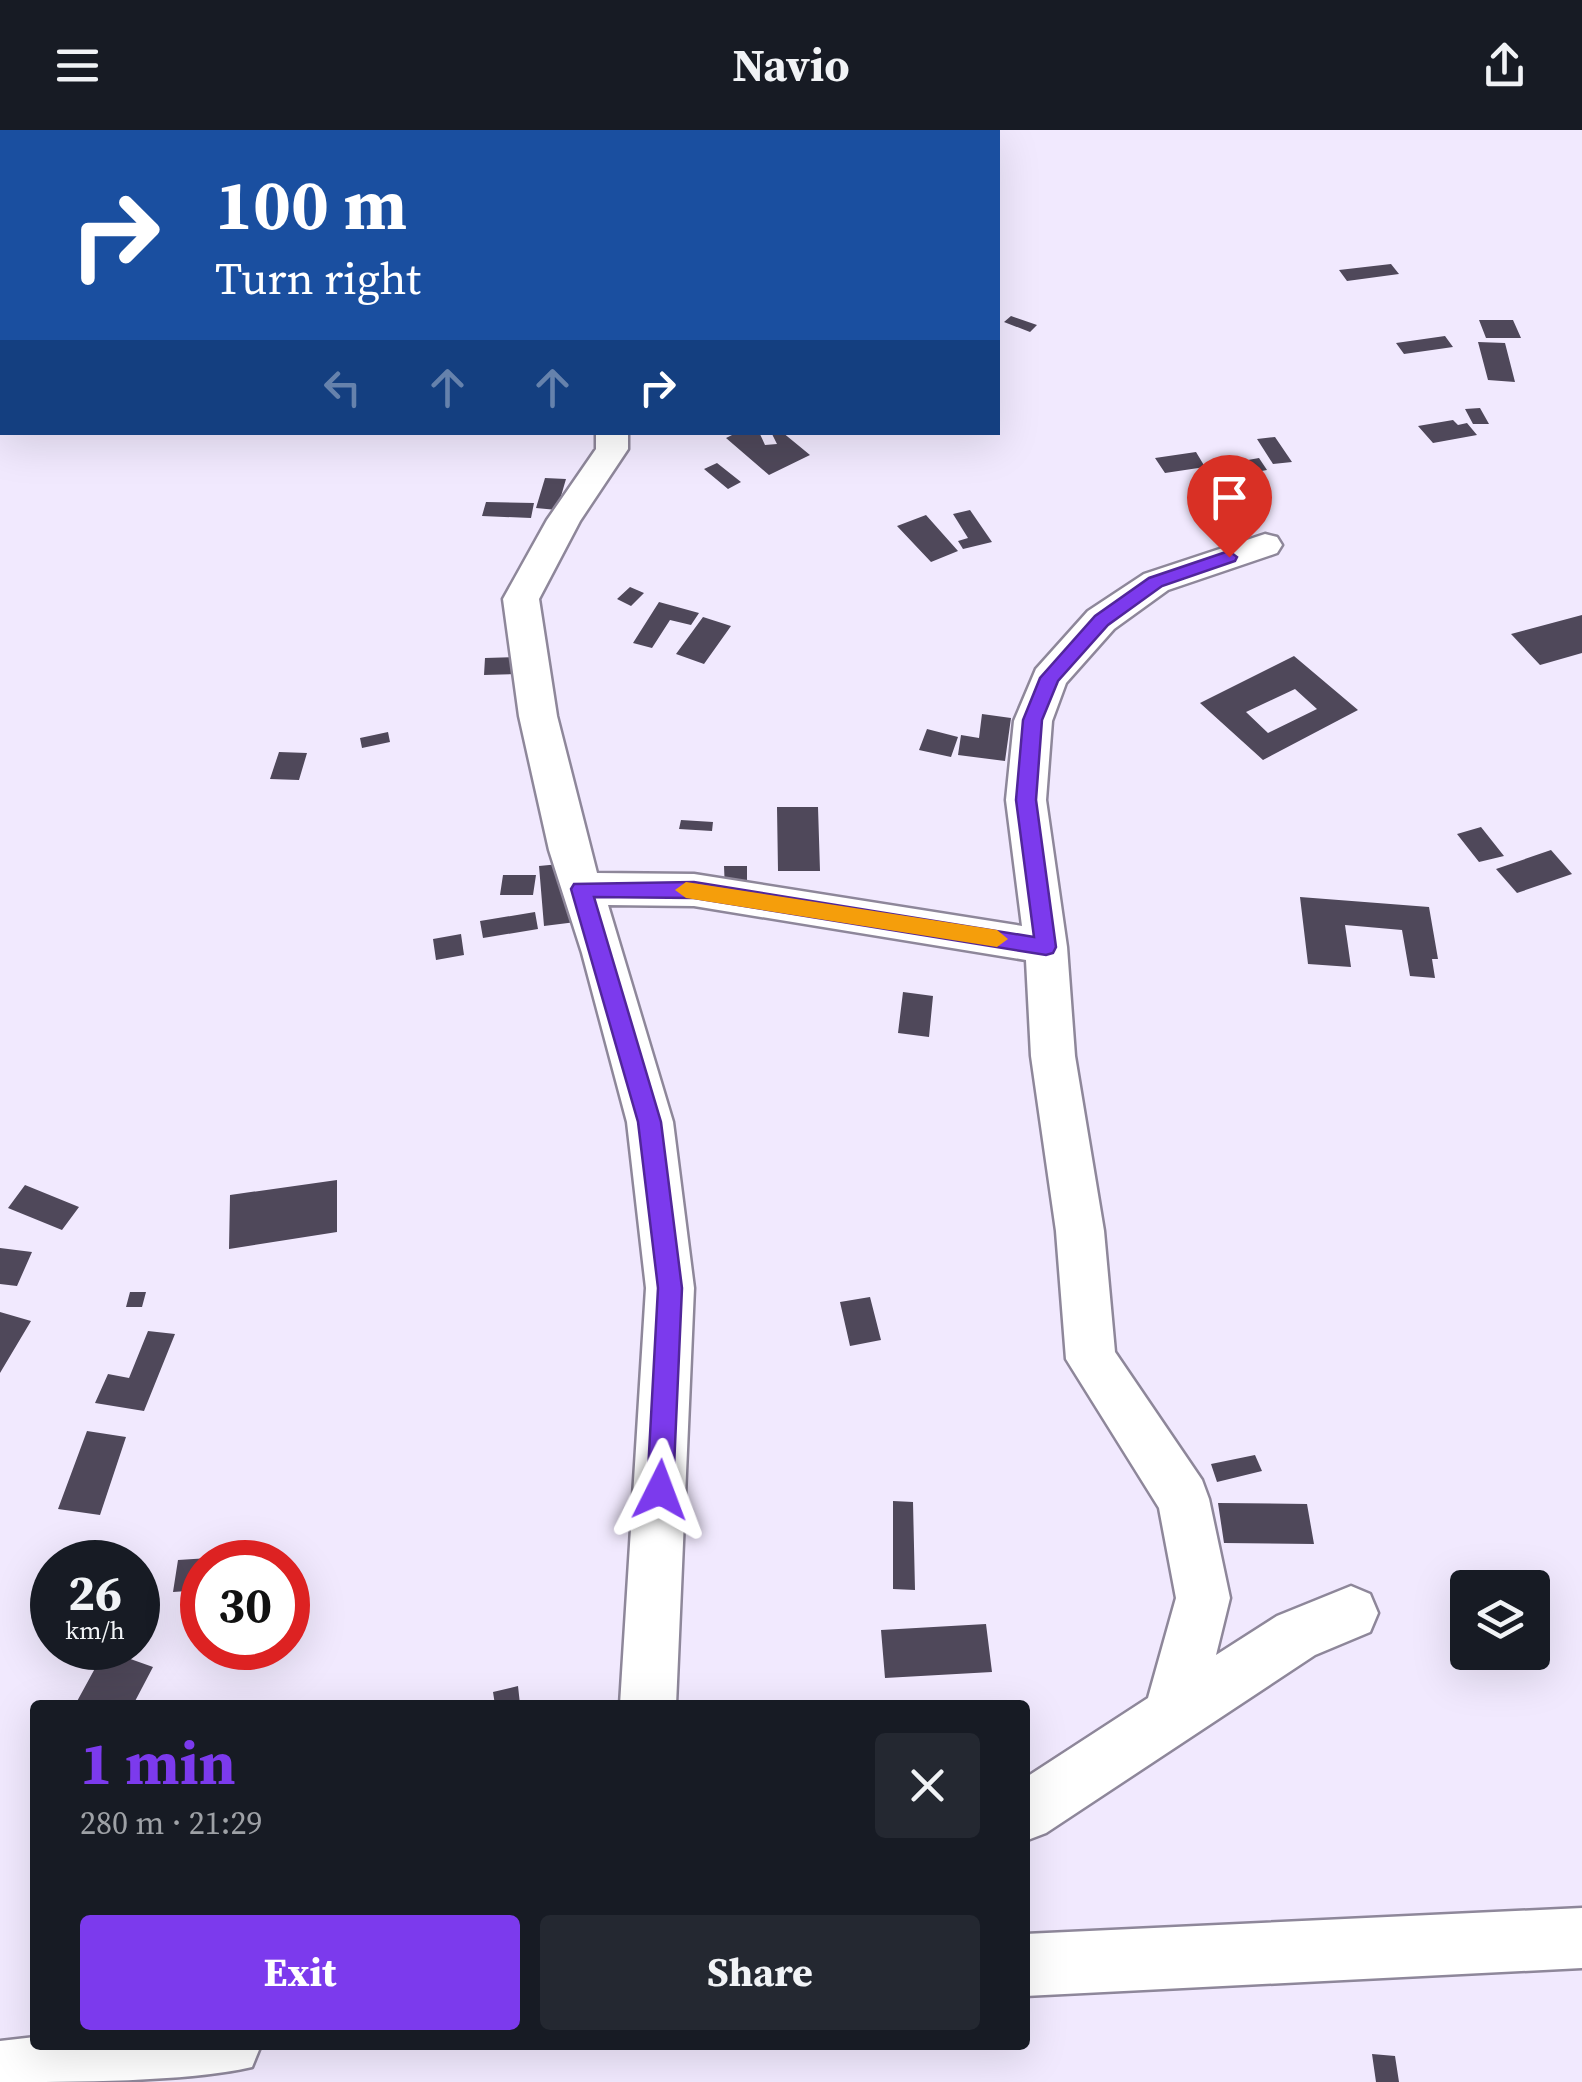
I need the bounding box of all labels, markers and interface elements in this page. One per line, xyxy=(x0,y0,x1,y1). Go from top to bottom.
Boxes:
text: Navio xyxy=(732,34,850,96)
icon: menu xyxy=(50,38,105,93)
icon: share xyxy=(1477,38,1532,93)
text: 100 m xyxy=(215,156,407,252)
icon: right xyxy=(50,170,180,300)
text: Turn right xyxy=(215,247,421,309)
icon: left xyxy=(315,360,370,415)
icon: ahead xyxy=(420,360,475,415)
icon: ahead xyxy=(525,360,580,415)
icon: right xyxy=(630,360,685,415)
pin xyxy=(1187,455,1272,558)
icon: arrive xyxy=(1202,470,1257,525)
position arrow xyxy=(608,1438,712,1542)
speed limit sign: 30 xyxy=(180,1540,310,1670)
text: 26 xyxy=(68,1558,122,1627)
map controls xyxy=(1450,1570,1550,1670)
button: layers xyxy=(1450,1570,1550,1670)
text: km/h xyxy=(65,1613,125,1647)
text: 1 min xyxy=(80,1722,236,1804)
button: close xyxy=(875,1733,980,1838)
text: 280 m · 21:29 xyxy=(80,1801,262,1845)
button: Exit xyxy=(80,1915,520,2030)
button: Share xyxy=(540,1915,980,2030)

